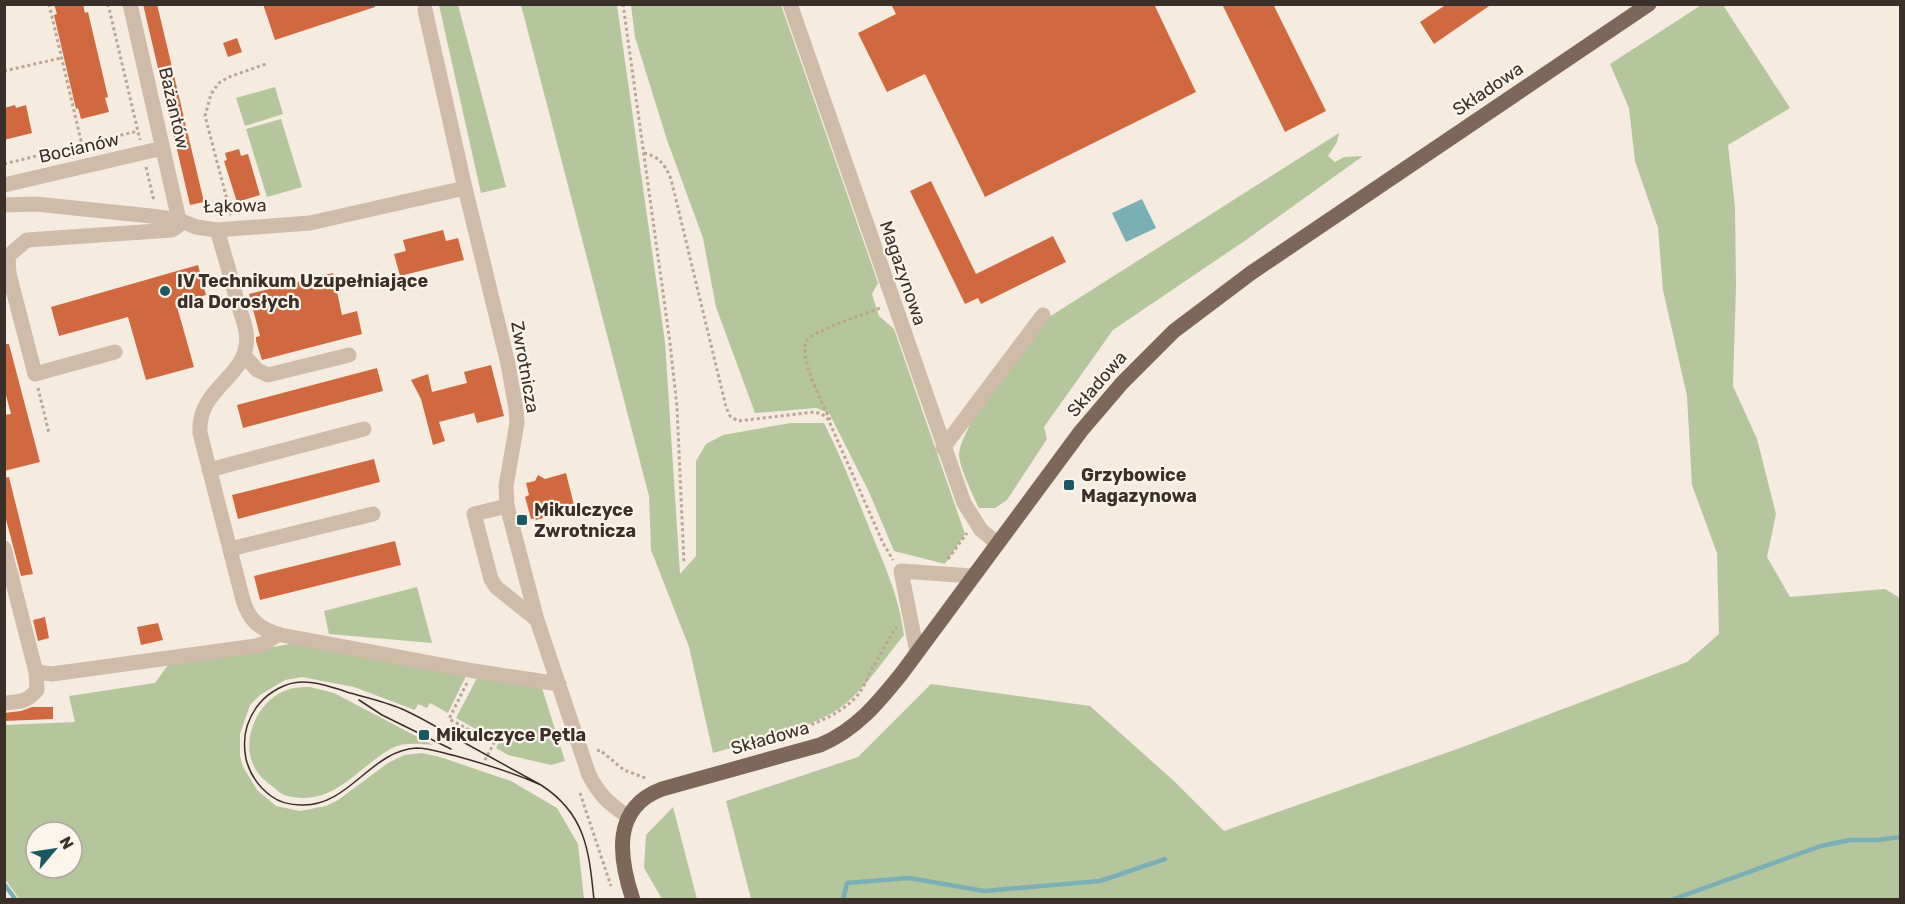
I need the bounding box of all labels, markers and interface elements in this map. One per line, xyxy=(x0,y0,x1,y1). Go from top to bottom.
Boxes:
street label: Składowa xyxy=(1449,57,1527,121)
street label: Bażantów xyxy=(154,65,194,151)
street label: Bocianów xyxy=(37,128,121,168)
street label: Łąkowa xyxy=(203,194,267,218)
street label: Magazynowa xyxy=(875,218,931,328)
place label: IV Technikum Uzupełniające dla Dorosłych xyxy=(177,270,428,313)
marker: IV Technikum Uzupełniające dla Dorosłych xyxy=(158,284,172,298)
street label: Zwrotnicza xyxy=(506,319,544,415)
street label: Składowa xyxy=(1062,346,1132,422)
place label: Grzybowice Magazynowa xyxy=(1081,464,1197,507)
marker: Grzybowice Magazynowa xyxy=(1062,478,1076,492)
place label: Mikulczyce Zwrotnicza xyxy=(534,499,636,542)
marker: Mikulczyce Zwrotnicza xyxy=(515,513,529,527)
street label: Składowa xyxy=(728,716,812,760)
place label: Mikulczyce Pętla xyxy=(436,724,586,746)
marker: Mikulczyce Pętla xyxy=(417,728,431,742)
north arrow xyxy=(24,820,84,880)
text: N xyxy=(56,833,78,853)

